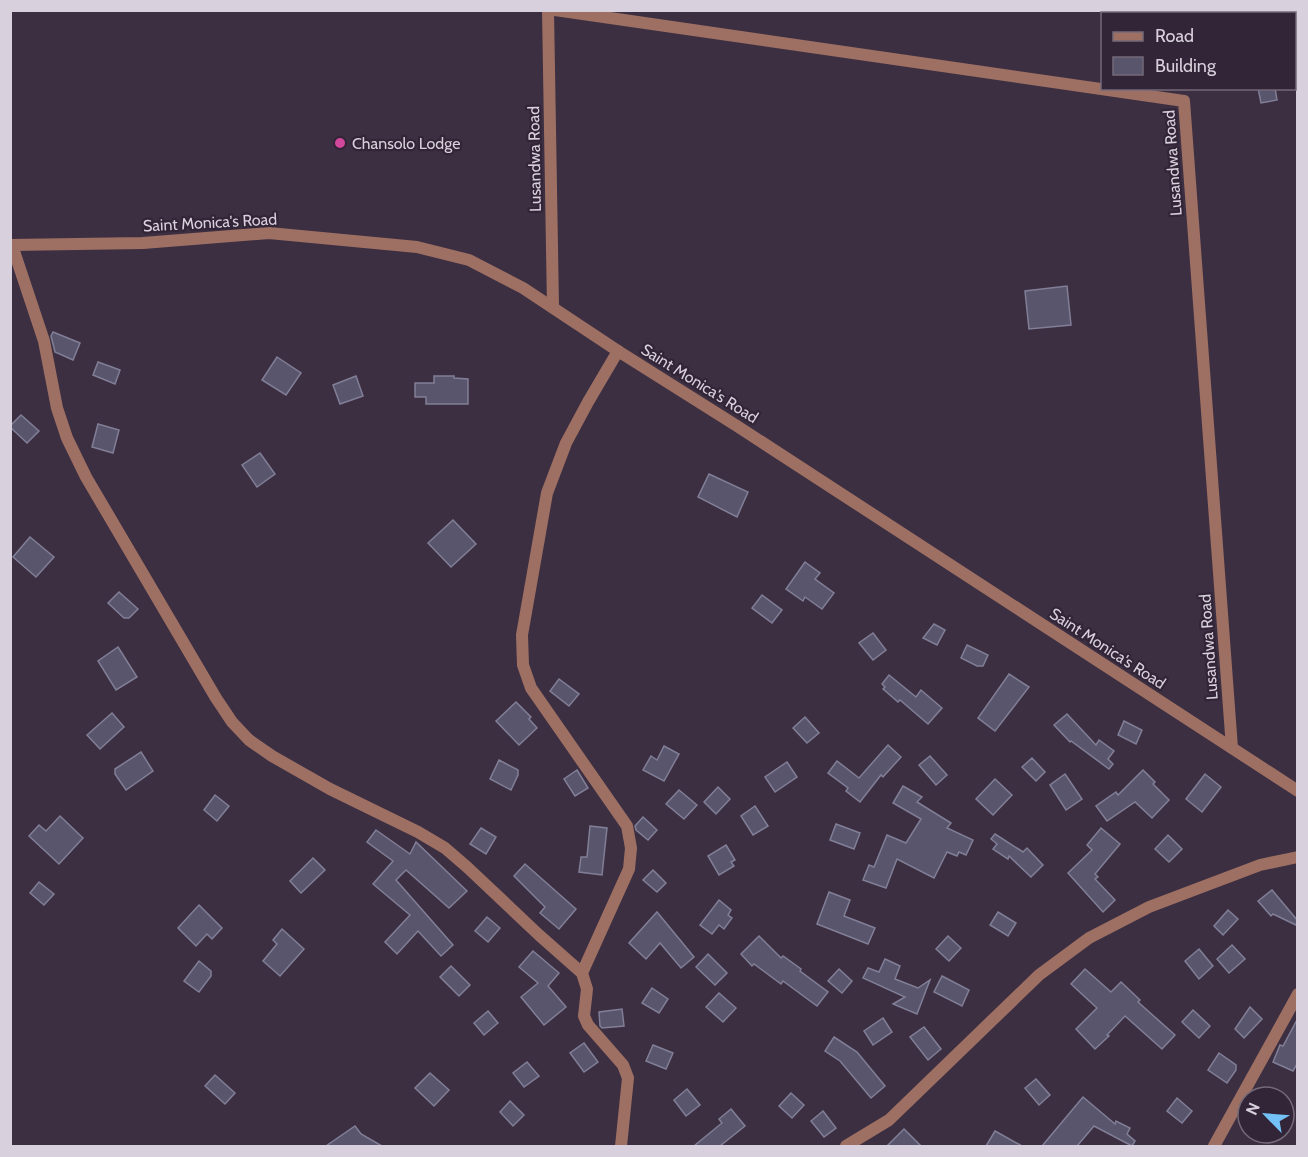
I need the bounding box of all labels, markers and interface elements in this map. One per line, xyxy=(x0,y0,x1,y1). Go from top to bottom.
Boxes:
legend xyxy=(1101,12,1296,90)
text: Road xyxy=(1155,25,1194,47)
text: Building xyxy=(1155,55,1217,77)
street label: Lusandwa Road xyxy=(524,106,545,212)
street label: Lusandwa Road xyxy=(1159,109,1186,216)
place label: Chansolo Lodge xyxy=(352,134,460,153)
marker: Chansolo Lodge xyxy=(333,136,347,150)
street label: Saint Monica's Road xyxy=(142,209,278,235)
street label: Saint Monica's Road xyxy=(638,340,762,427)
street label: Lusandwa Road xyxy=(1195,593,1222,700)
street label: Saint Monica's Road xyxy=(1046,604,1169,693)
north arrow xyxy=(1236,1085,1296,1145)
text: N xyxy=(1242,1100,1264,1118)

